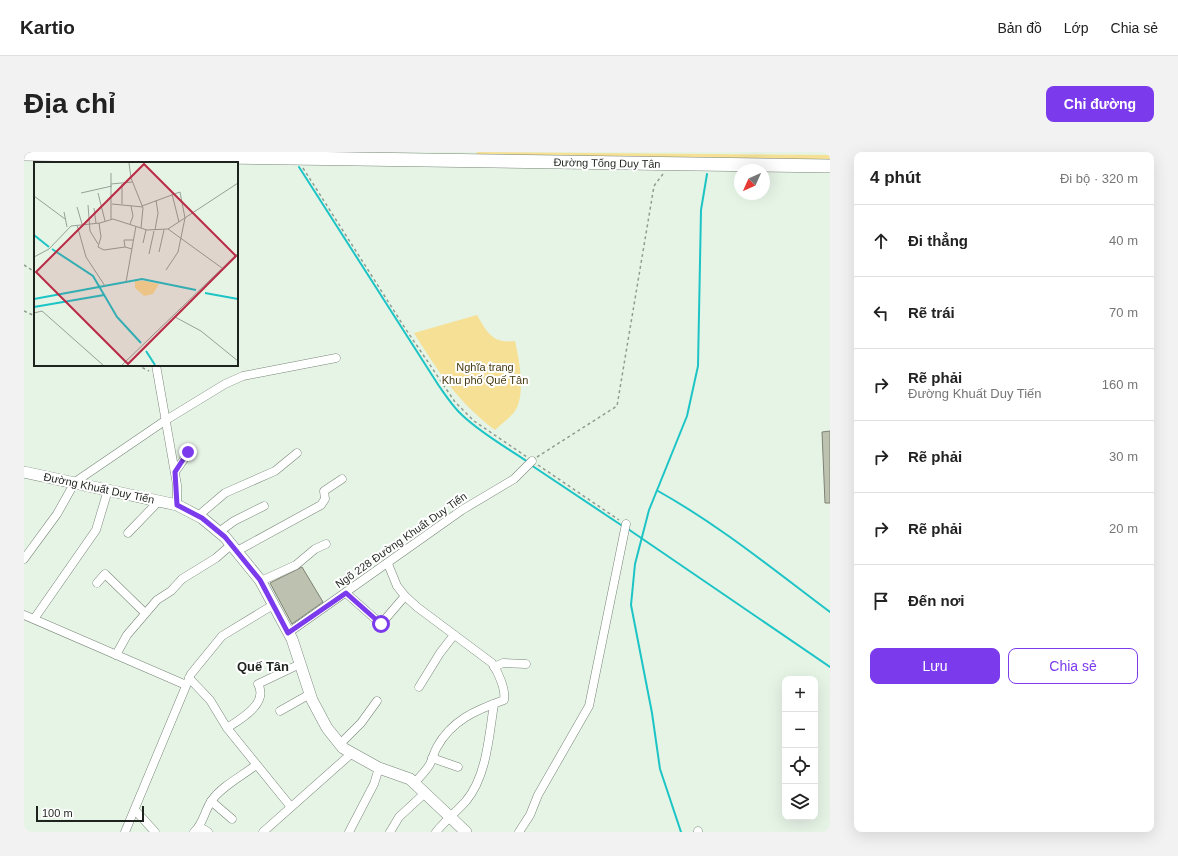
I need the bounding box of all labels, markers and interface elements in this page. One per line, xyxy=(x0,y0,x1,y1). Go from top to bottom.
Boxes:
text: Kartio xyxy=(20,17,75,38)
text: Bản đồ xyxy=(997,20,1042,36)
text: Lớp xyxy=(1064,20,1089,36)
text: Chia sẻ xyxy=(1111,20,1158,36)
button: Chỉ đường xyxy=(1046,86,1154,122)
text: Địa chỉ xyxy=(24,88,116,119)
street label: Đường Tống Duy Tân xyxy=(553,156,661,170)
inset map xyxy=(34,162,238,366)
north arrow xyxy=(734,164,770,200)
text: 4 phút xyxy=(870,168,921,187)
text: Đi bộ · 320 m xyxy=(1060,171,1138,186)
icon: ahead xyxy=(870,230,892,252)
text: Đi thẳng xyxy=(908,232,968,249)
text: 40 m xyxy=(1109,233,1138,248)
icon: left xyxy=(870,302,892,324)
text: Rẽ trái xyxy=(908,304,955,321)
text: 70 m xyxy=(1109,305,1138,320)
park label: Nghĩa trang Khu phố Quế Tân xyxy=(442,361,528,386)
text: Rẽ phải xyxy=(908,369,962,386)
icon: right xyxy=(870,374,892,396)
text: 160 m xyxy=(1102,377,1138,392)
text: Đường Khuất Duy Tiến xyxy=(908,386,1042,401)
route end xyxy=(179,443,197,461)
icon: right xyxy=(870,446,892,468)
text: Rẽ phải xyxy=(908,448,962,465)
text: 30 m xyxy=(1109,449,1138,464)
street label: Đường Khuất Duy Tiến xyxy=(42,470,156,506)
street label: Ngõ 228 Đường Khuất Duy Tiến xyxy=(333,490,469,590)
icon: right xyxy=(870,518,892,540)
text: Rẽ phải xyxy=(908,520,962,537)
text: 20 m xyxy=(1109,521,1138,536)
icon: arrive xyxy=(870,590,892,612)
text: Đến nơi xyxy=(908,592,965,609)
route start xyxy=(372,615,390,633)
button: Lưu xyxy=(870,648,1000,684)
button: Chia sẻ xyxy=(1008,648,1138,684)
district label: Quế Tân xyxy=(237,659,289,674)
map controls xyxy=(782,676,818,820)
button: + xyxy=(782,676,818,712)
button: − xyxy=(782,712,818,748)
button: locate xyxy=(782,748,818,784)
button: layers xyxy=(782,784,818,820)
scale bar xyxy=(36,804,144,823)
text: 100 m xyxy=(42,807,73,819)

